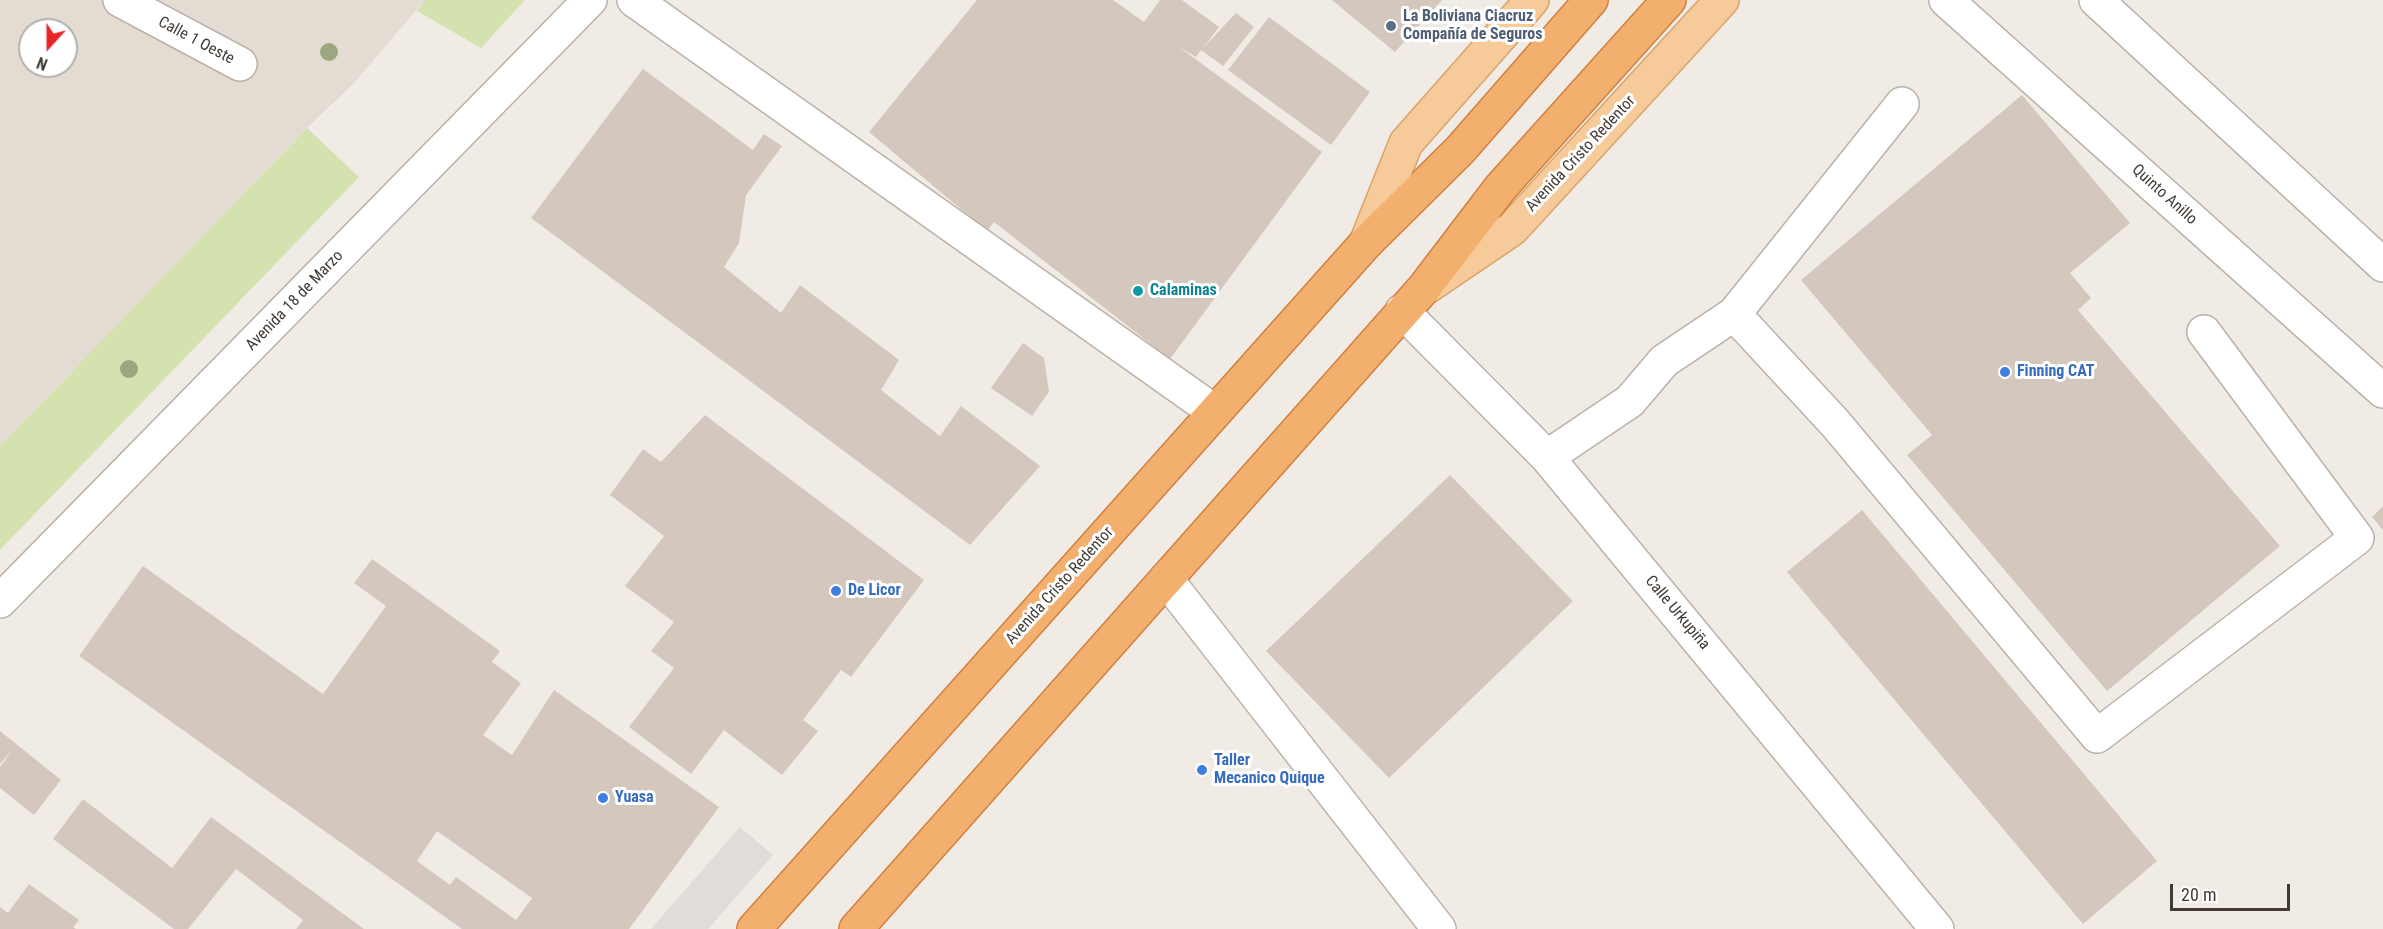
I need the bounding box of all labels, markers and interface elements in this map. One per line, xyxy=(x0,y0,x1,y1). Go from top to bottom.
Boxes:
place label: La Boliviana Ciacruz Compañía de Seguros xyxy=(1403,7,1542,45)
street label: Calle 1 Oeste xyxy=(155,13,237,69)
north arrow xyxy=(18,18,78,78)
marker: La Boliviana Ciacruz Compañía de Seguros xyxy=(1384,19,1398,33)
text: N xyxy=(34,53,50,74)
street label: Avenida Cristo Redentor xyxy=(1522,92,1640,216)
street label: Quinto Anillo xyxy=(2127,161,2201,229)
street label: Avenida 18 de Marzo xyxy=(242,247,348,355)
place label: Calaminas xyxy=(1150,281,1217,301)
marker: Calaminas xyxy=(1131,284,1145,298)
place label: Finning CAT xyxy=(2017,362,2094,382)
marker: Finning CAT xyxy=(1998,365,2012,379)
street label: Avenida Cristo Redentor xyxy=(1002,523,1118,649)
street label: Calle Urkupiña xyxy=(1640,572,1714,654)
place label: De Licor xyxy=(848,581,901,601)
marker: De Licor xyxy=(829,584,843,598)
place label: Taller Mecanico Quique xyxy=(1214,751,1325,789)
marker: Taller Mecanico Quique xyxy=(1195,763,1209,777)
place label: Yuasa xyxy=(615,788,654,808)
marker: Yuasa xyxy=(596,791,610,805)
scale bar xyxy=(2173,872,2293,910)
text: 20 m xyxy=(2181,884,2216,905)

